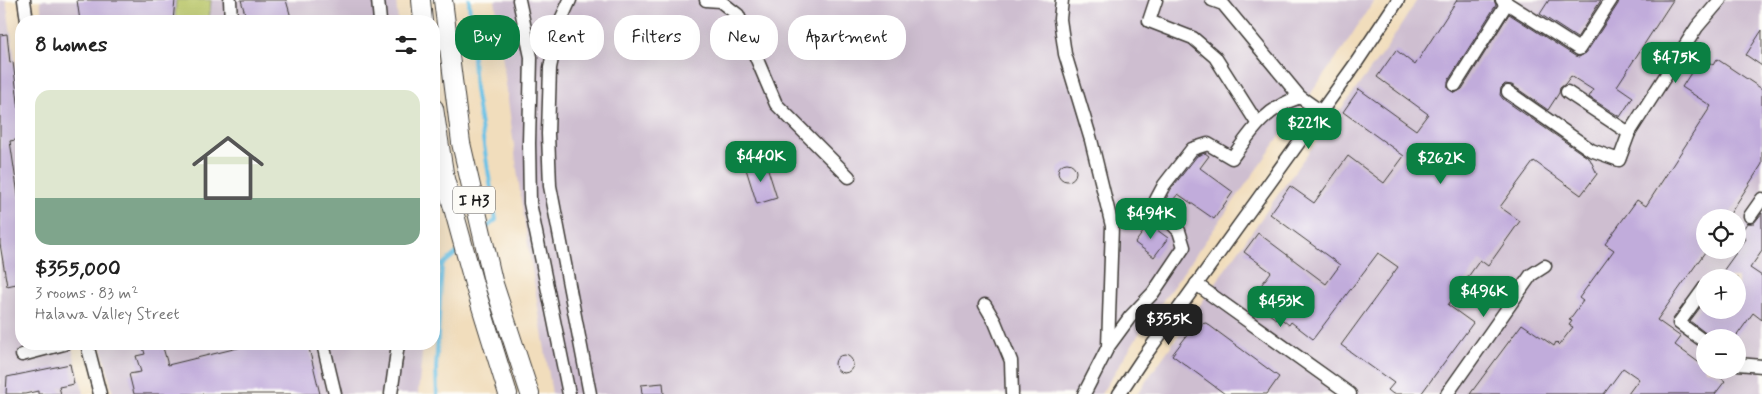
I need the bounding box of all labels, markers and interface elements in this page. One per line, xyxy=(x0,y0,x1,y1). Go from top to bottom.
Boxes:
chip: Buy xyxy=(455,15,520,60)
chip: Rent xyxy=(530,15,604,60)
chip: Filters xyxy=(614,15,700,60)
chip: New xyxy=(710,15,778,60)
chip: Apartment xyxy=(788,15,906,60)
text: 8 homes xyxy=(35,31,107,59)
icon: filters xyxy=(392,31,420,59)
pin: $475K xyxy=(1641,42,1711,84)
text: $475K xyxy=(1653,47,1699,68)
pin: $221K xyxy=(1274,108,1344,150)
text: $221K xyxy=(1287,113,1331,134)
icon: home xyxy=(183,123,273,213)
pin: $440K xyxy=(726,140,796,183)
pin: $262K xyxy=(1406,142,1476,185)
text: $440K xyxy=(736,146,786,167)
text: $262K xyxy=(1418,148,1464,169)
road number: I H3 xyxy=(453,186,495,214)
pin: $494K xyxy=(1116,198,1186,240)
text: $494K xyxy=(1127,203,1175,224)
map controls xyxy=(1696,209,1746,379)
button: locate xyxy=(1696,209,1746,259)
text: $355,000 xyxy=(35,255,121,283)
button: + xyxy=(1696,269,1746,319)
pin: $496K xyxy=(1449,276,1519,318)
text: $496K xyxy=(1460,281,1508,302)
text: 3 rooms · 83 m² xyxy=(35,283,138,304)
pin: $453K xyxy=(1246,286,1316,328)
text: $453K xyxy=(1258,291,1304,312)
text: Halawa Valley Street xyxy=(35,304,180,325)
pin: $355K xyxy=(1134,304,1204,346)
text: $355K xyxy=(1146,309,1192,330)
button: − xyxy=(1696,329,1746,379)

